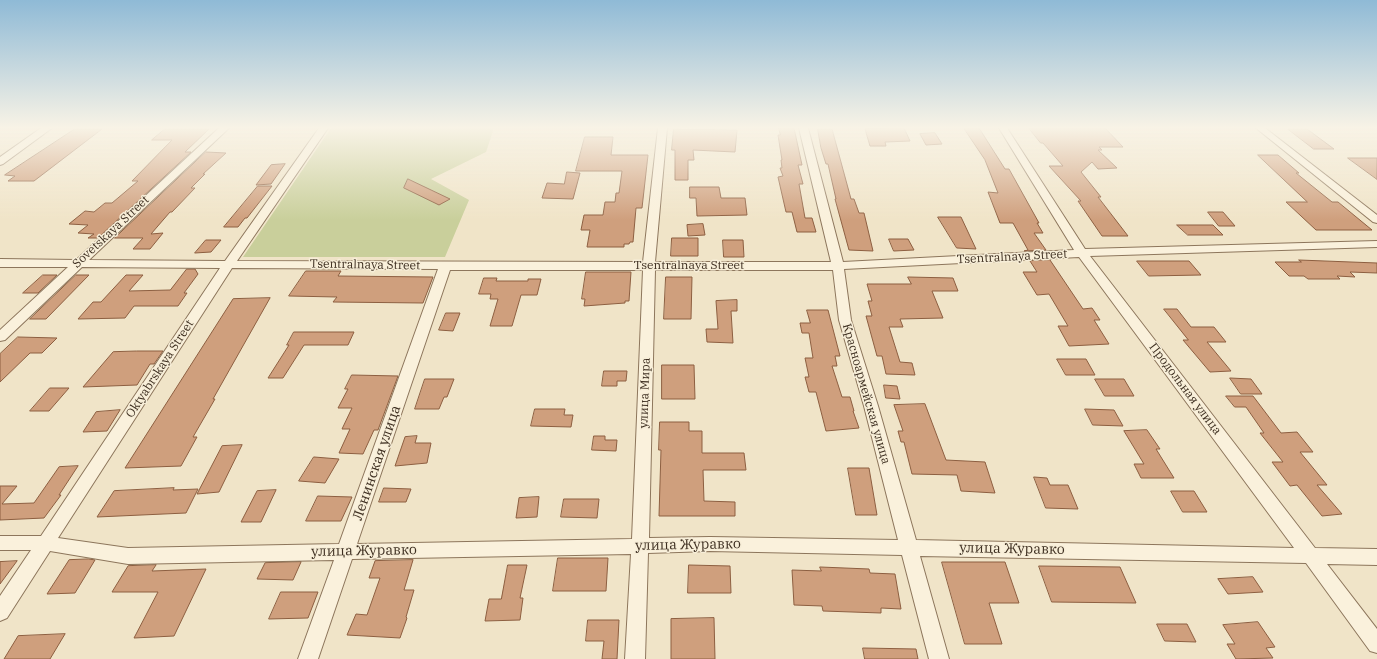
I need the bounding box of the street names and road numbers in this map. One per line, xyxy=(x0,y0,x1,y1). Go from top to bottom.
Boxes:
street label: Sovetskaya Street xyxy=(70,193,152,271)
street label: Tsentralnaya Street xyxy=(956,247,1068,267)
street label: Tsentralnaya Street xyxy=(310,257,420,273)
street label: Tsentralnaya Street xyxy=(634,259,744,273)
street label: Oktyabrskaya Street xyxy=(123,317,197,421)
street label: Красноармейская улица xyxy=(839,322,893,466)
street label: Продольная улица xyxy=(1146,340,1224,438)
street label: улица Мира xyxy=(637,357,653,429)
street label: Ленинская улица xyxy=(349,403,405,523)
street label: улица Журавко xyxy=(635,536,741,554)
street label: улица Журавко xyxy=(959,540,1065,558)
street label: улица Журавко xyxy=(311,542,417,560)

